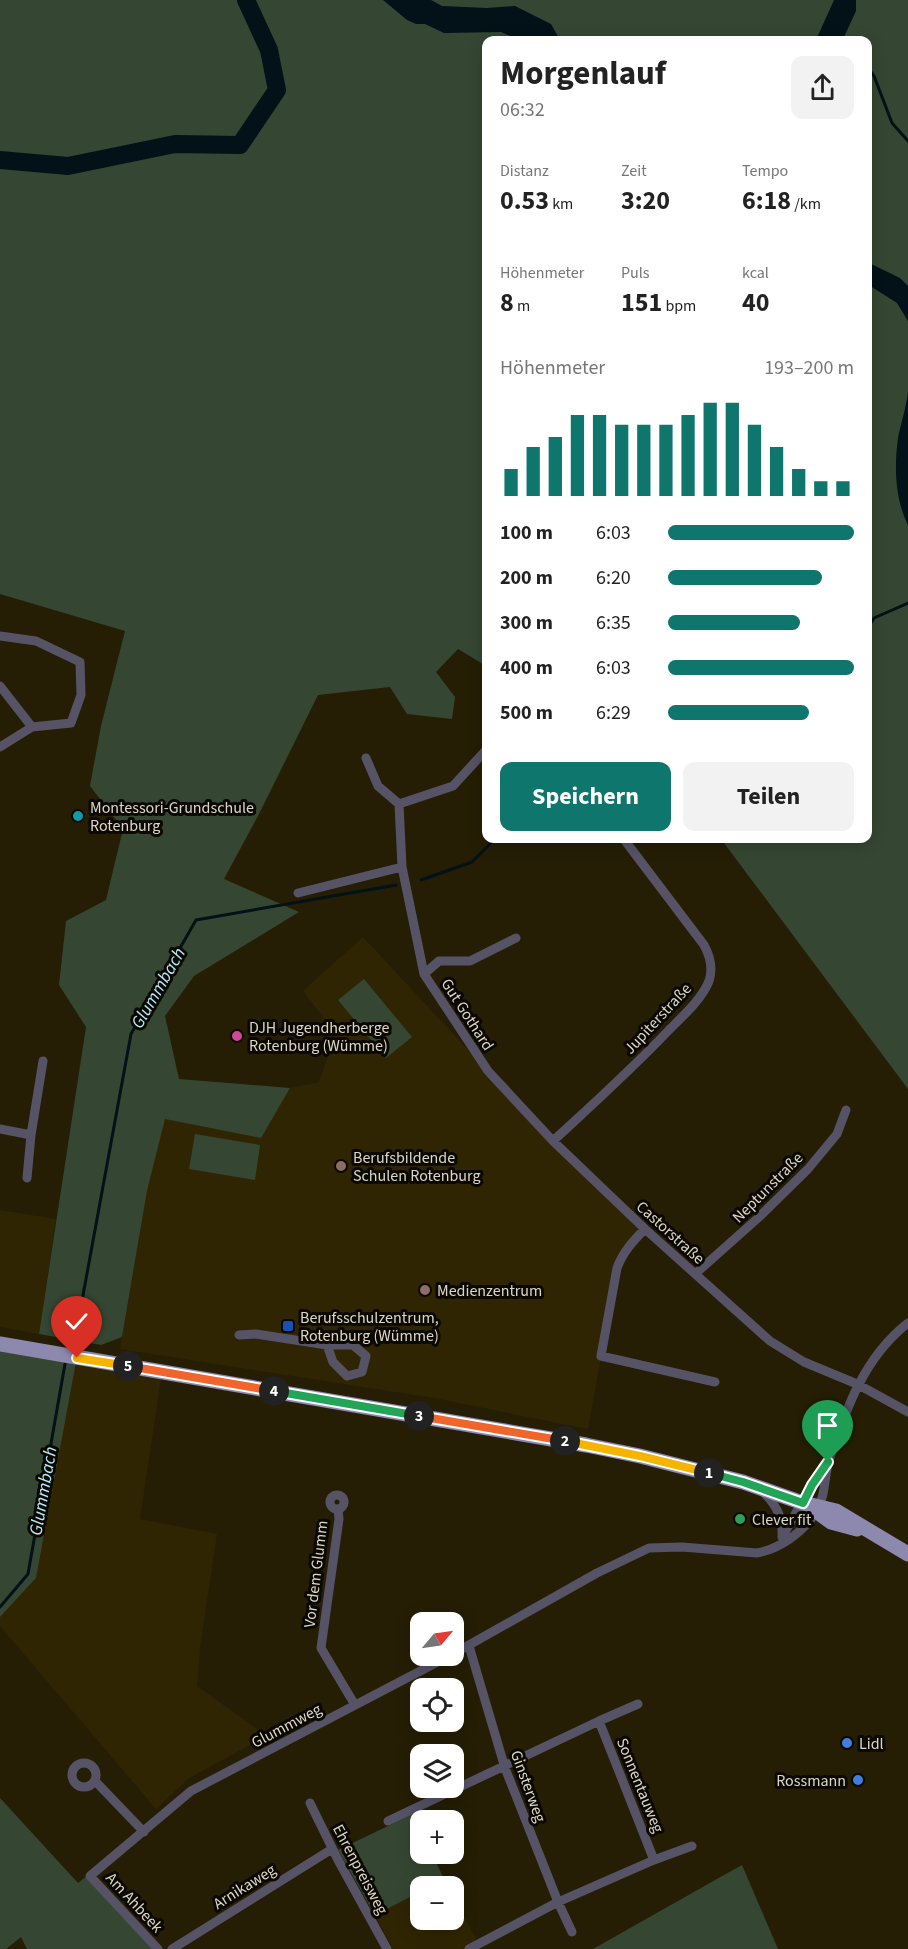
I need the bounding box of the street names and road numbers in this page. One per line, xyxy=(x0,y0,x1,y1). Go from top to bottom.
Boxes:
street label: Gut Gothard xyxy=(436,974,499,1055)
street label: Jupiterstraße xyxy=(619,978,697,1059)
street label: Neptunstraße xyxy=(727,1147,808,1228)
street label: Castorstraße xyxy=(631,1196,709,1269)
street label: Vor dem Glumm xyxy=(299,1519,333,1629)
street label: Glummweg xyxy=(248,1698,325,1754)
street label: Sonnentauweg xyxy=(611,1735,669,1836)
street label: Ginsterweg xyxy=(505,1747,551,1825)
street label: Ehrenpreisweg xyxy=(327,1820,393,1918)
street label: Arnikaweg xyxy=(209,1859,280,1915)
street label: Am Ahbeek xyxy=(101,1868,168,1938)

